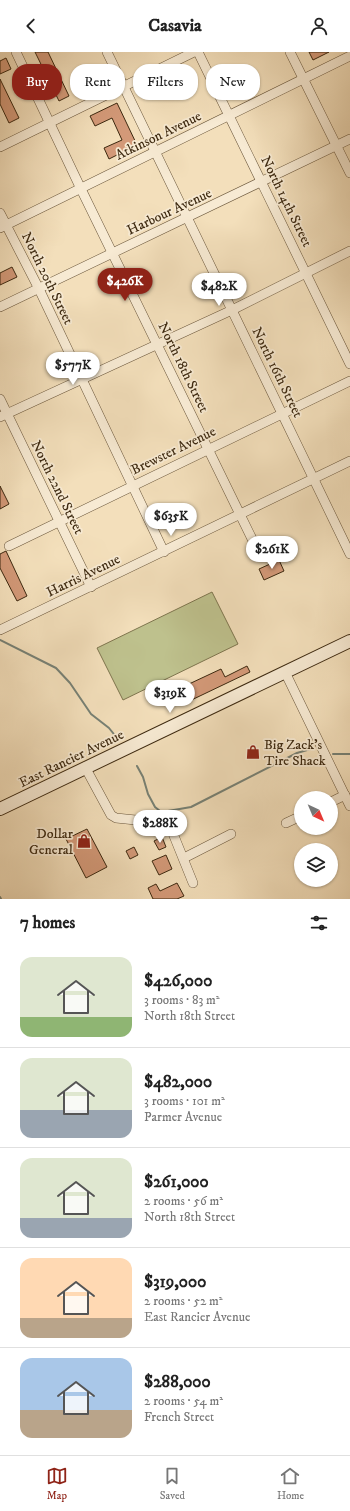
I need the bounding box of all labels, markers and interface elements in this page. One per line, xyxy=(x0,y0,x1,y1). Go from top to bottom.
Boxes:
icon: back xyxy=(20,15,42,37)
text: Casavia xyxy=(148,15,202,37)
icon: person xyxy=(308,15,330,37)
chip: Buy xyxy=(12,64,62,100)
chip: Rent xyxy=(70,64,125,100)
chip: Filters xyxy=(133,64,198,100)
chip: New xyxy=(206,64,260,100)
street label: Atkinson Avenue xyxy=(113,107,205,164)
street label: North 14th Street xyxy=(256,153,316,250)
street label: Harbour Avenue xyxy=(124,184,215,239)
street label: North 20th Street xyxy=(17,229,77,328)
pin: $426K xyxy=(97,268,153,302)
text: $426K xyxy=(107,273,143,289)
pin: $482K xyxy=(191,273,247,307)
text: $482K xyxy=(201,278,237,294)
street label: North 18th Street xyxy=(154,319,213,416)
street label: North 16th Street xyxy=(247,324,307,421)
pin: $577K xyxy=(45,352,101,386)
text: $577K xyxy=(55,357,91,373)
street label: Brewster Avenue xyxy=(128,423,219,479)
street label: North 22nd Street xyxy=(27,438,88,538)
pin: $635K xyxy=(143,503,199,537)
text: $635K xyxy=(154,508,188,524)
pin: $261K xyxy=(244,536,300,570)
text: $261K xyxy=(255,541,289,557)
street label: Harris Avenue xyxy=(44,550,123,601)
pin: $319K xyxy=(142,680,198,714)
text: $319K xyxy=(154,685,186,701)
street label: East Rancier Avenue xyxy=(16,726,127,792)
place label: Big Zack's Tire Shack xyxy=(264,736,326,770)
shop icon: Big Zack's Tire Shack xyxy=(245,744,261,760)
north arrow xyxy=(294,791,338,835)
map controls xyxy=(294,791,338,887)
pin: $288K xyxy=(132,810,188,844)
text: $288K xyxy=(142,815,178,831)
place label: Dollar General xyxy=(29,825,74,859)
shop icon: Dollar General xyxy=(76,833,92,849)
button: layers xyxy=(294,843,338,887)
text: 7 homes xyxy=(20,912,75,934)
icon: filters xyxy=(308,912,330,934)
text: $426,000 xyxy=(144,970,212,992)
icon: home xyxy=(52,973,100,1021)
text: 3 rooms · 83 m² xyxy=(144,992,220,1008)
text: North 18th Street xyxy=(144,1008,235,1024)
text: $482,000 xyxy=(144,1071,212,1093)
icon: home xyxy=(52,1074,100,1122)
text: 3 rooms · 101 m² xyxy=(144,1093,225,1109)
text: Parmer Avenue xyxy=(144,1109,222,1125)
text: $261,000 xyxy=(144,1171,209,1193)
icon: home xyxy=(52,1174,100,1222)
text: 2 rooms · 56 m² xyxy=(144,1193,223,1209)
text: North 18th Street xyxy=(144,1209,235,1225)
text: $319,000 xyxy=(144,1271,206,1293)
icon: home xyxy=(52,1274,100,1322)
text: 2 rooms · 52 m² xyxy=(144,1293,223,1309)
text: East Rancier Avenue xyxy=(144,1309,250,1325)
text: $288,000 xyxy=(144,1371,211,1393)
icon: home xyxy=(52,1374,100,1422)
text: 2 rooms · 54 m² xyxy=(144,1393,223,1409)
text: French Street xyxy=(144,1409,214,1425)
tab: Map xyxy=(46,1465,68,1503)
tab: Saved xyxy=(160,1465,185,1503)
tab: Home xyxy=(277,1465,304,1503)

